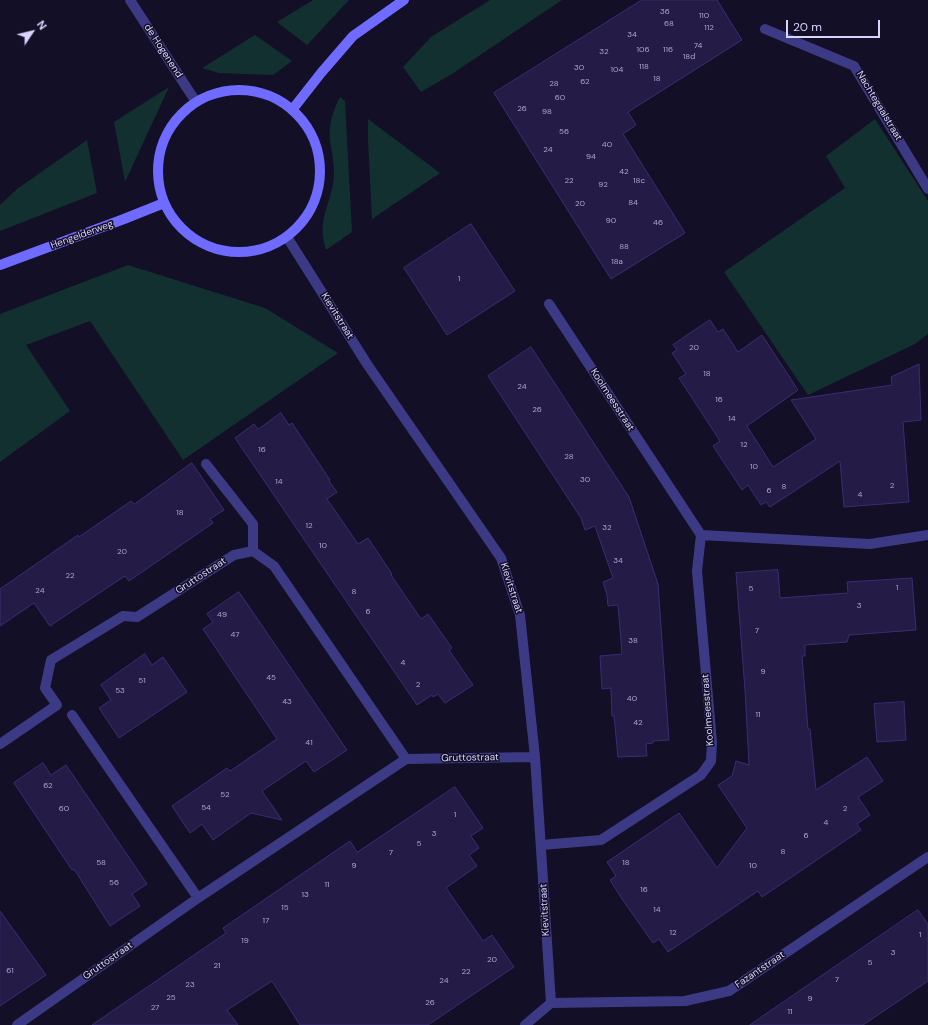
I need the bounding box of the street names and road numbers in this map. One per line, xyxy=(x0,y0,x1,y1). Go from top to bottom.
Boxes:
street label: de Hogenend xyxy=(141,22,185,80)
street label: Nachtegaalstraat xyxy=(854,69,904,143)
street label: Hengelderweg xyxy=(49,218,115,252)
street label: Kievitstraat xyxy=(318,291,356,341)
street label: Koolmeesstraat xyxy=(587,367,637,433)
street label: Gruttostraat xyxy=(174,555,228,597)
street label: Kievitstraat xyxy=(497,561,525,615)
street label: Koolmeesstraat xyxy=(700,674,716,746)
street label: Gruttostraat xyxy=(441,751,499,765)
street label: Kievitstraat xyxy=(538,884,552,936)
street label: Gruttostraat xyxy=(81,940,135,982)
street label: Fazantstraat xyxy=(733,949,787,991)

